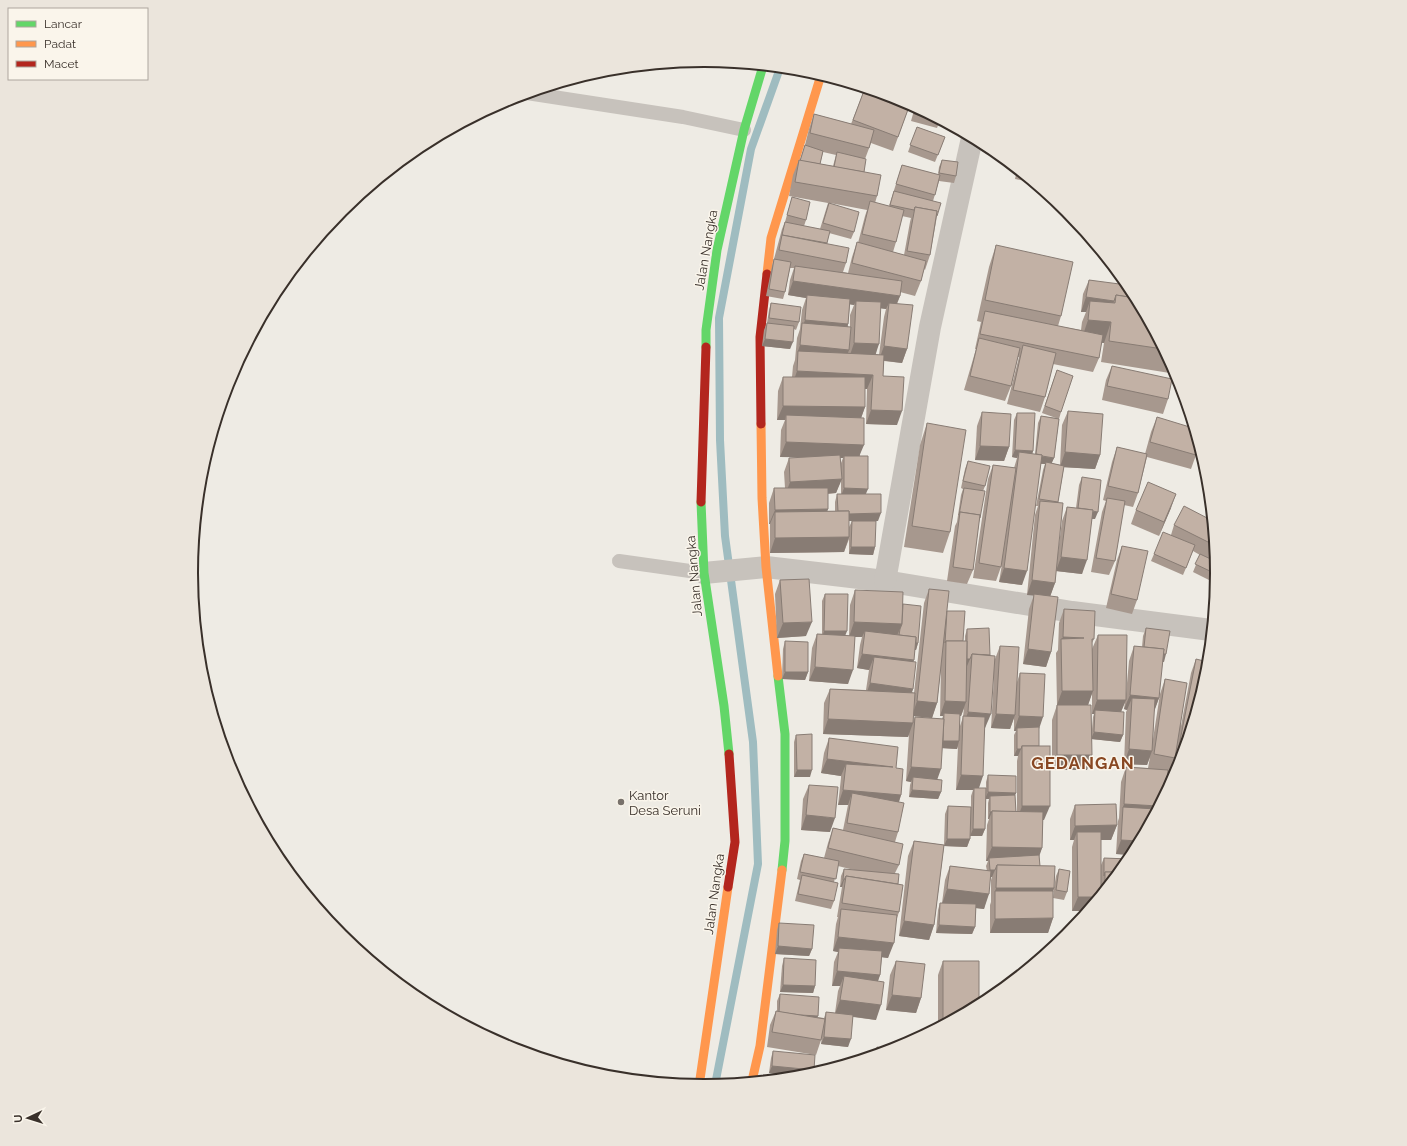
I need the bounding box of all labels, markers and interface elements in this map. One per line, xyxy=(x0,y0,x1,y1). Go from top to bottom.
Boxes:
legend xyxy=(8,8,148,80)
text: Lancar xyxy=(44,17,83,31)
text: Padat xyxy=(44,37,76,51)
text: Macet xyxy=(44,57,79,71)
street label: Jalan Nangka xyxy=(692,209,720,291)
street label: Jalan Nangka xyxy=(683,535,705,617)
district label: GEDANGAN xyxy=(1031,753,1135,773)
place label: Kantor Desa Seruni xyxy=(629,788,701,818)
marker: Kantor Desa Seruni xyxy=(616,797,626,807)
street label: Jalan Nangka xyxy=(701,853,727,935)
north arrow xyxy=(8,1098,48,1138)
text: U xyxy=(12,1114,25,1123)

